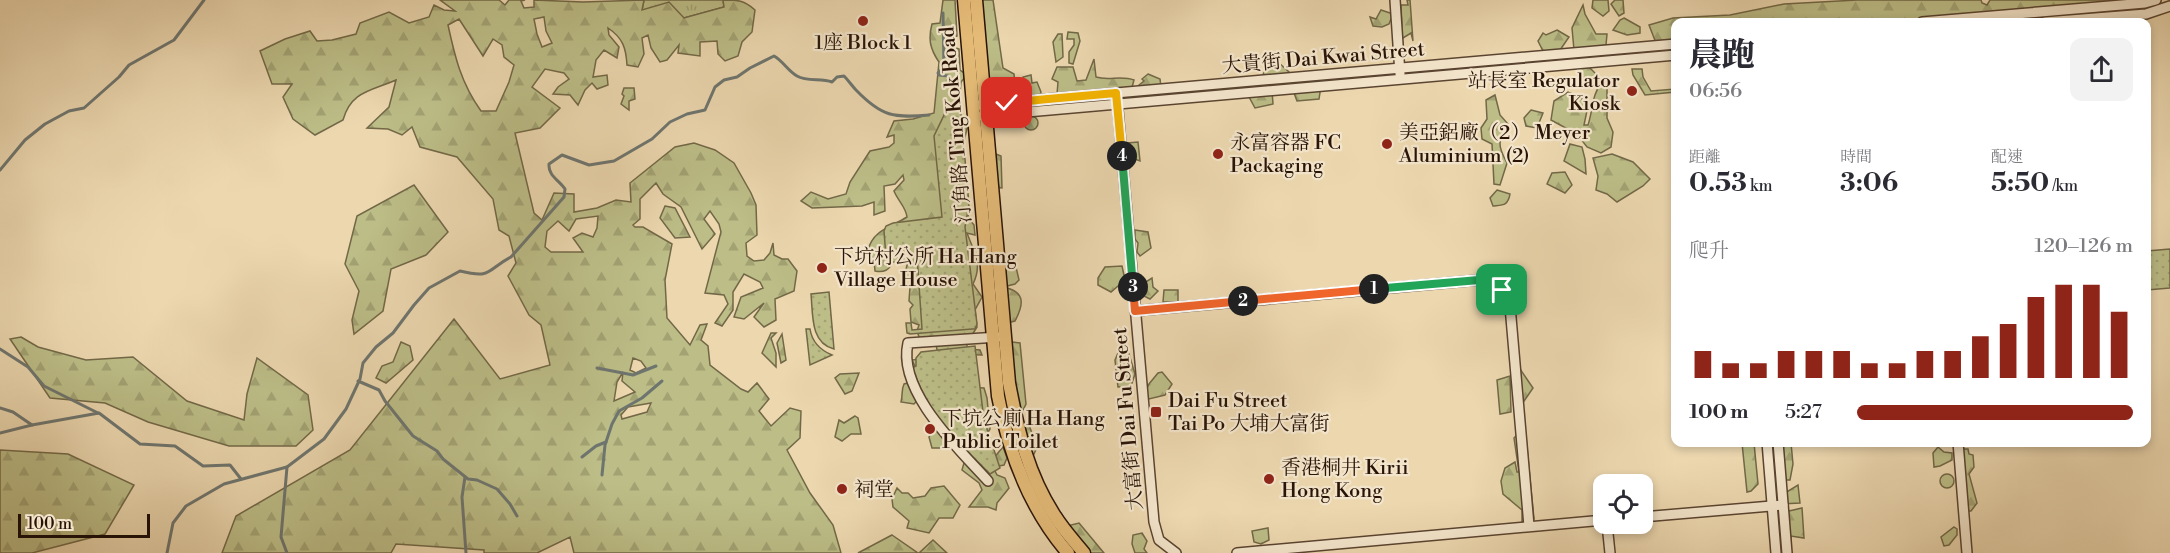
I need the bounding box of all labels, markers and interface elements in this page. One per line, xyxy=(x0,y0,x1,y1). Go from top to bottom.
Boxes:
marker: 1座 Block 1 xyxy=(856,14,870,28)
street label: 汀角路 Ting Kok Road xyxy=(935,25,978,224)
place label: 1座 Block 1 xyxy=(814,31,912,56)
text: 晨跑 xyxy=(1689,36,1755,77)
street label: 大貴街 Dai Kwai Street xyxy=(1221,37,1426,80)
button: share xyxy=(2070,38,2133,101)
place label: 站長室 Regulator Kiosk xyxy=(1468,69,1622,117)
pin xyxy=(981,77,1032,128)
text: 06:56 xyxy=(1689,79,1742,104)
marker: 站長室 Regulator Kiosk xyxy=(1625,84,1639,98)
icon: check xyxy=(990,86,1023,119)
place label: 美亞鋁廠（2） Meyer Aluminium (2) xyxy=(1398,121,1591,169)
place label: 永富容器 FC Packaging xyxy=(1230,131,1341,179)
marker: 美亞鋁廠（2） Meyer Aluminium (2) xyxy=(1380,137,1394,151)
pin: 4 xyxy=(1107,141,1137,171)
text: 4 xyxy=(1117,146,1127,166)
marker: 永富容器 FC Packaging xyxy=(1211,147,1225,161)
text: 距離 xyxy=(1689,147,1721,167)
text: 時間 xyxy=(1840,147,1872,167)
text: 配速 xyxy=(1991,147,2023,167)
text: 0.53 xyxy=(1689,167,1747,199)
text: 3:06 xyxy=(1840,167,1898,199)
text: 5:50 xyxy=(1991,167,2049,199)
text: km xyxy=(1747,176,1772,196)
text: /km xyxy=(2049,176,2078,196)
text: 120–126 m xyxy=(2034,234,2133,259)
text: 爬升 xyxy=(1689,239,1729,264)
place label: 下坑村公所 Ha Hang Village House xyxy=(833,245,1017,293)
marker: 下坑村公所 Ha Hang Village House xyxy=(815,261,829,275)
pin xyxy=(1476,264,1527,315)
pin: 3 xyxy=(1118,272,1148,302)
icon: arrive xyxy=(1485,273,1518,306)
pin: 1 xyxy=(1359,274,1389,304)
text: 3 xyxy=(1128,277,1138,297)
text: 1 xyxy=(1370,279,1378,299)
pin: 2 xyxy=(1228,286,1258,316)
text: 2 xyxy=(1238,291,1248,311)
street label: 大富街 Dai Fu Street xyxy=(1108,326,1149,511)
place label: Dai Fu Street Tai Po 大埔大富街 xyxy=(1168,389,1329,437)
text: 100 m xyxy=(1689,400,1748,425)
text: 5:27 xyxy=(1785,400,1822,425)
marker: Dai Fu Street Tai Po 大埔大富街 xyxy=(1149,405,1163,419)
place label: 下坑公廁 Ha Hang Public Toilet xyxy=(942,407,1105,455)
marker: 下坑公廁 Ha Hang Public Toilet xyxy=(923,422,937,436)
place label: 香港桐井 Kirii Hong Kong xyxy=(1281,456,1409,504)
marker: 香港桐井 Kirii Hong Kong xyxy=(1262,472,1276,486)
map controls xyxy=(1593,474,1653,534)
button: locate xyxy=(1593,474,1653,534)
place label: 祠堂 xyxy=(854,478,894,503)
marker: 祠堂 xyxy=(835,482,849,496)
scale bar xyxy=(18,511,150,538)
text: 100 m xyxy=(27,514,72,534)

